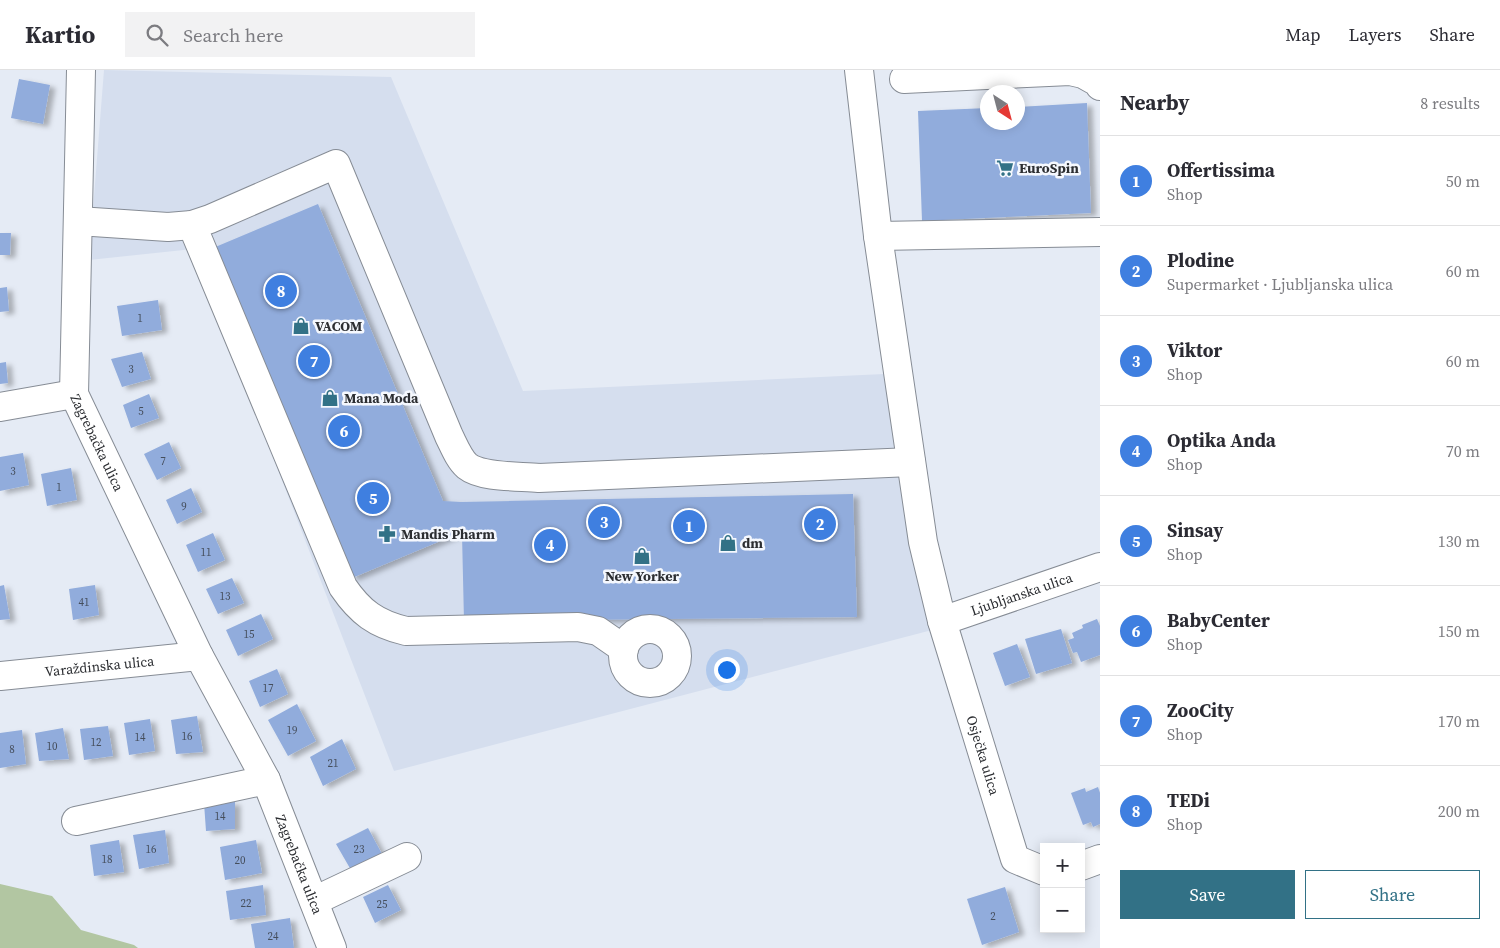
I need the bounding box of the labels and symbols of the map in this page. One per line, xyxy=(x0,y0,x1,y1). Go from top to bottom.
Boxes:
north arrow xyxy=(980,85,1025,130)
supermarket icon: EuroSpin xyxy=(995,158,1015,178)
place label: EuroSpin xyxy=(1019,158,1079,178)
pin: 8 xyxy=(265,272,297,310)
house number: 1 xyxy=(137,311,143,326)
shop icon: VACOM xyxy=(291,316,311,336)
place label: VACOM xyxy=(315,316,363,336)
pin: 7 xyxy=(298,342,330,380)
house number: 3 xyxy=(128,362,134,377)
shop icon: Mana Moda xyxy=(320,388,340,408)
place label: Mana Moda xyxy=(344,388,419,408)
street label: Zagrebačka ulica xyxy=(66,391,129,495)
house number: 5 xyxy=(138,404,144,419)
pin: 6 xyxy=(328,412,360,450)
house number: 7 xyxy=(160,454,166,469)
house number: 3 xyxy=(10,464,16,479)
pin: 5 xyxy=(357,479,389,517)
house number: 1 xyxy=(56,480,62,495)
house number: 9 xyxy=(181,499,187,514)
pin: 3 xyxy=(588,503,620,541)
pin: 2 xyxy=(804,505,836,543)
pin: 1 xyxy=(673,507,705,545)
pharmacy icon: Mandis Pharm xyxy=(377,524,397,544)
place label: Mandis Pharm xyxy=(401,524,495,544)
pin: 4 xyxy=(534,526,566,564)
shop icon: dm xyxy=(718,533,738,553)
place label: dm xyxy=(742,533,763,553)
house number: 11 xyxy=(201,545,212,560)
shop icon: New Yorker xyxy=(632,546,652,566)
place label: New Yorker xyxy=(605,566,680,586)
street label: Ljubljanska ulica xyxy=(968,567,1076,621)
house number: 13 xyxy=(220,589,231,604)
house number: 41 xyxy=(79,595,90,610)
house number: 15 xyxy=(244,627,255,642)
street label: Varaždinska ulica xyxy=(44,650,156,681)
your location xyxy=(714,657,740,683)
house number: 17 xyxy=(263,681,274,696)
street label: Osječka ulica xyxy=(962,713,1005,798)
house number: 19 xyxy=(287,723,298,738)
house number: 16 xyxy=(182,729,193,744)
house number: 14 xyxy=(135,730,146,745)
house number: 12 xyxy=(91,735,102,750)
house number: 10 xyxy=(47,739,58,754)
house number: 8 xyxy=(9,742,15,757)
house number: 21 xyxy=(328,756,339,771)
house number: 14 xyxy=(215,809,226,824)
street label: Zagrebačka ulica xyxy=(271,812,328,918)
house number: 16 xyxy=(146,842,157,857)
house number: 23 xyxy=(354,842,365,857)
house number: 18 xyxy=(102,852,113,867)
house number: 20 xyxy=(235,853,246,868)
house number: 22 xyxy=(241,896,252,911)
house number: 25 xyxy=(377,897,388,912)
house number: 2 xyxy=(990,909,996,924)
house number: 24 xyxy=(268,929,279,944)

